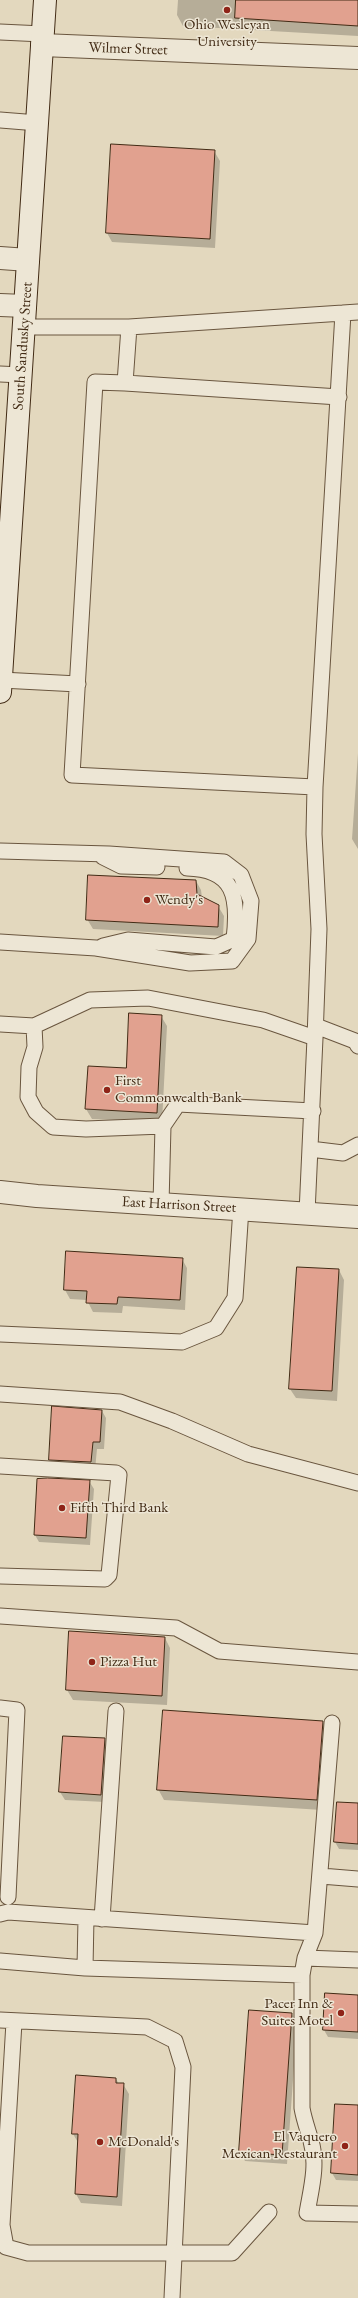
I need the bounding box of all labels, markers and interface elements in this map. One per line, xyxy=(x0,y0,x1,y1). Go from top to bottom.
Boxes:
marker: Ohio Wesleyan University xyxy=(222,5,232,15)
place label: Ohio Wesleyan University xyxy=(184,16,270,51)
street label: Wilmer Street xyxy=(88,39,168,59)
street label: South Sandusky Street xyxy=(10,281,36,411)
place label: Wendy's xyxy=(155,891,203,909)
marker: Wendy's xyxy=(142,895,152,905)
place label: First Commonwealth Bank xyxy=(115,1072,242,1107)
marker: First Commonwealth Bank xyxy=(102,1085,112,1095)
street label: East Harrison Street xyxy=(121,1193,237,1217)
place label: Fifth Third Bank xyxy=(70,1499,168,1517)
marker: Fifth Third Bank xyxy=(57,1503,67,1513)
place label: Pizza Hut xyxy=(100,1653,157,1671)
marker: Pizza Hut xyxy=(87,1657,97,1667)
place label: Pacer Inn & Suites Motel xyxy=(261,1995,333,2030)
marker: Pacer Inn & Suites Motel xyxy=(336,2008,346,2018)
place label: El Vaquero Mexican Restaurant xyxy=(222,2128,337,2163)
place label: McDonald's xyxy=(108,2133,179,2151)
marker: McDonald's xyxy=(95,2137,105,2147)
marker: El Vaquero Mexican Restaurant xyxy=(340,2141,350,2151)

